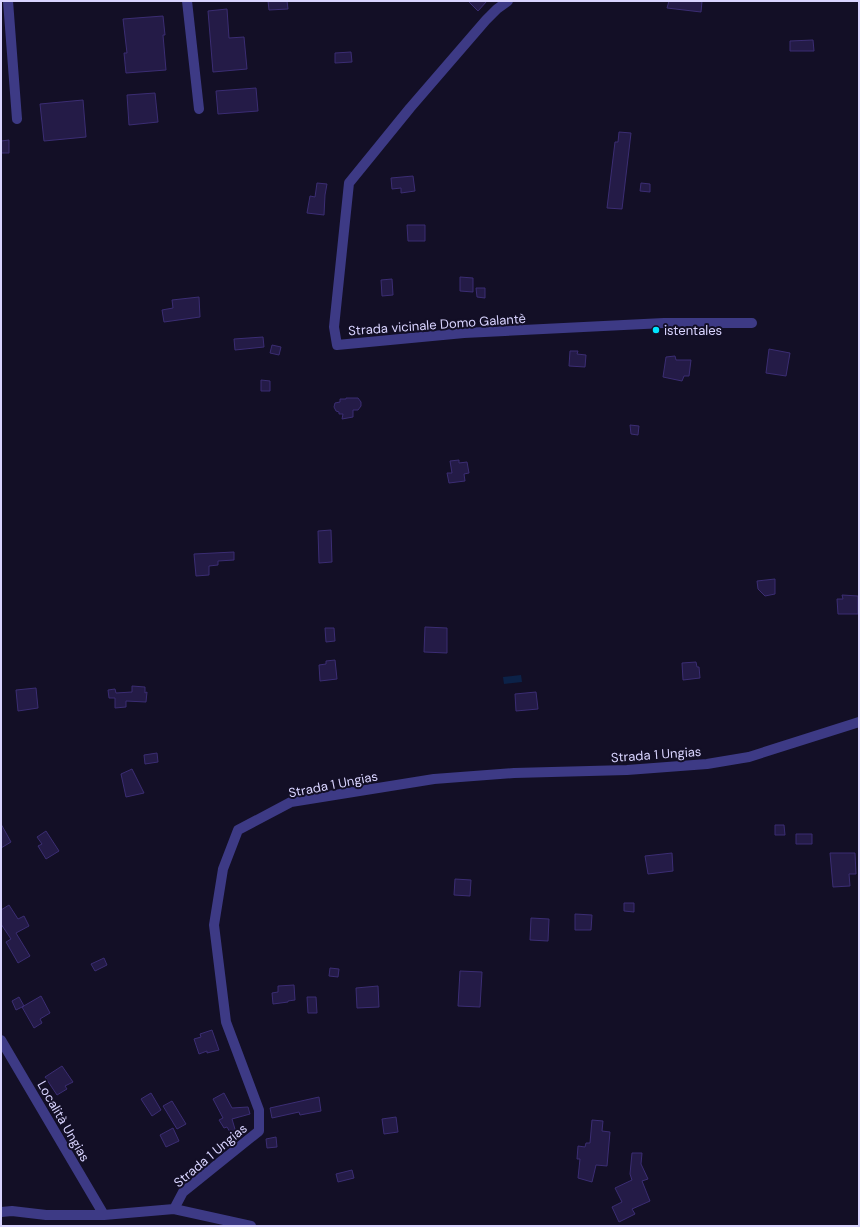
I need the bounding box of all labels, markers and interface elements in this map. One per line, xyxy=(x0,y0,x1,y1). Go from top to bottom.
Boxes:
street label: Strada vicinale Domo Galantè xyxy=(348,310,526,339)
place label: istentales xyxy=(664,322,722,339)
marker: istentales xyxy=(651,325,661,335)
street label: Strada 1 Ungias xyxy=(610,743,702,766)
street label: Strada 1 Ungias xyxy=(287,767,379,801)
street label: Località Ungias xyxy=(34,1078,94,1165)
street label: Strada 1 Ungias xyxy=(170,1120,251,1191)

